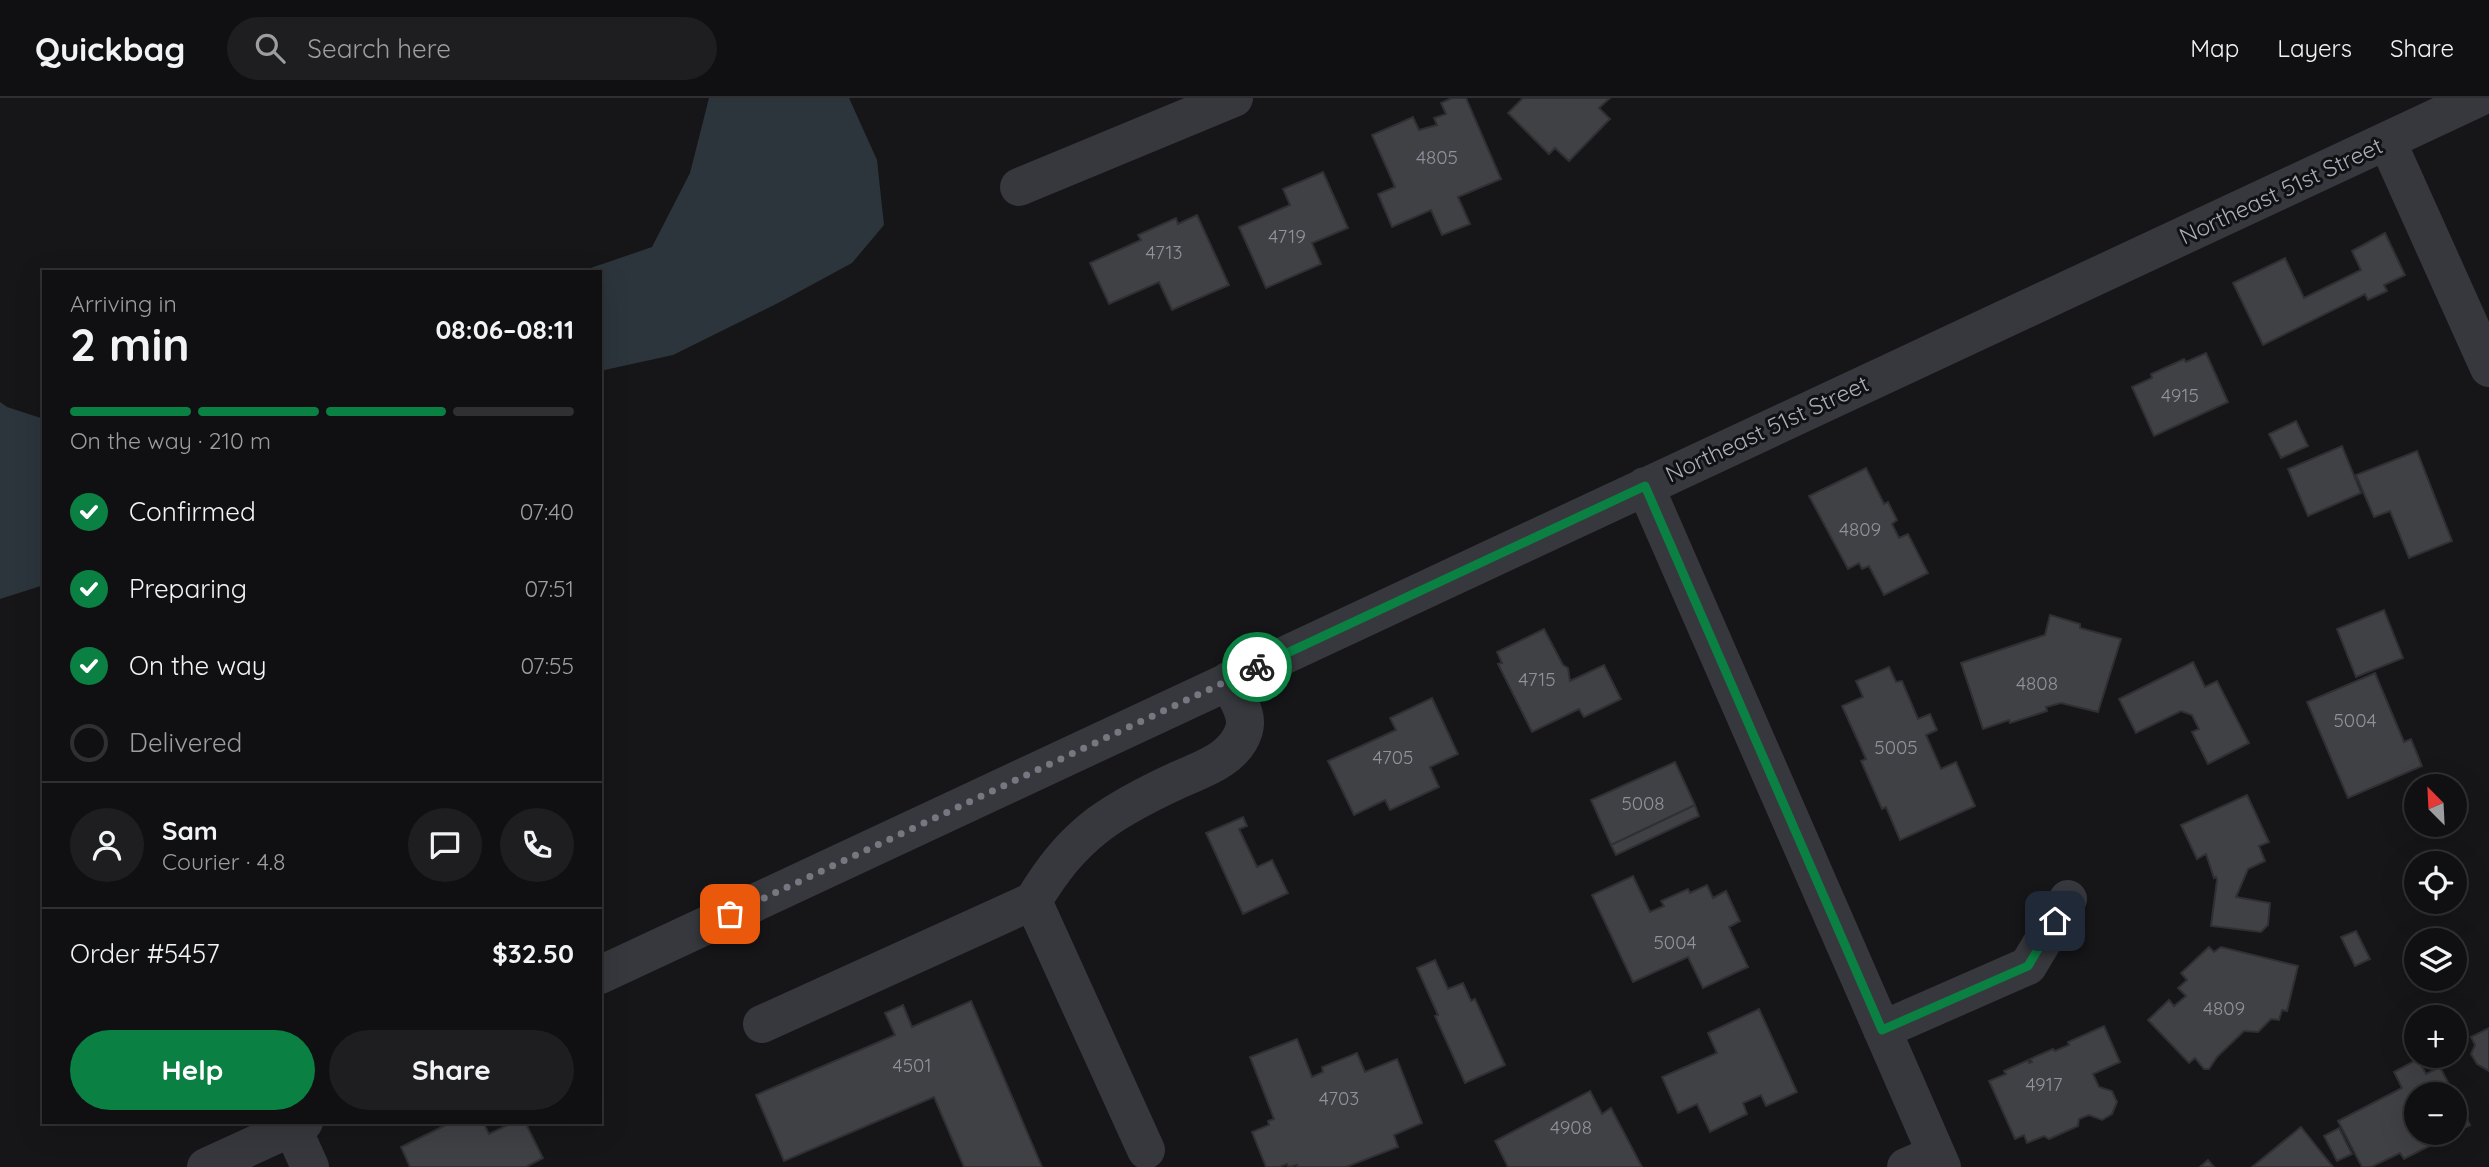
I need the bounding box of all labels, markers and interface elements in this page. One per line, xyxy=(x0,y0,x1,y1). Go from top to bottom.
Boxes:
search box xyxy=(227,17,717,80)
text: Quickbag xyxy=(35,28,185,69)
icon: search xyxy=(251,29,289,67)
text: Search here xyxy=(307,32,451,65)
text: Map xyxy=(2190,33,2239,63)
text: Layers xyxy=(2277,33,2352,63)
text: Share xyxy=(2390,33,2454,63)
street label: Northeast 51st Street xyxy=(2175,131,2387,250)
house number: 4805 xyxy=(1416,145,1458,169)
house number: 4719 xyxy=(1268,224,1306,248)
house number: 4713 xyxy=(1145,240,1183,264)
text: Arriving in xyxy=(70,289,177,318)
text: 08:06–08:11 xyxy=(435,313,574,346)
text: 2 min xyxy=(70,315,190,373)
street label: Northeast 51st Street xyxy=(1661,369,1873,488)
house number: 4915 xyxy=(2161,383,2199,407)
text: On the way · 210 m xyxy=(70,426,271,455)
icon: check xyxy=(70,493,108,531)
text: Confirmed xyxy=(129,495,256,528)
text: 07:40 xyxy=(520,497,574,526)
house number: 4809 xyxy=(1839,517,1881,541)
icon: check xyxy=(70,570,108,608)
text: Preparing xyxy=(129,572,247,605)
text: 07:51 xyxy=(524,574,574,603)
courier xyxy=(1222,632,1292,702)
icon: check xyxy=(70,647,108,685)
icon: bike xyxy=(1238,648,1276,686)
text: On the way xyxy=(129,649,267,682)
text: 07:55 xyxy=(520,651,574,680)
house number: 4715 xyxy=(1518,667,1556,691)
house number: 4808 xyxy=(2016,671,2058,695)
house number: 5004 xyxy=(2334,708,2376,732)
text: Delivered xyxy=(129,726,242,759)
house number: 5005 xyxy=(1874,735,1918,759)
house number: 4705 xyxy=(1373,745,1413,769)
north arrow xyxy=(2404,774,2468,836)
map controls xyxy=(2404,774,2467,1145)
house number: 5008 xyxy=(1621,791,1665,815)
button: person xyxy=(70,808,144,882)
button: chat xyxy=(408,808,482,882)
button: phone xyxy=(500,808,574,882)
text: Sam xyxy=(162,814,218,847)
text: Courier · 4.8 xyxy=(162,847,285,876)
button: locate xyxy=(2404,851,2467,914)
pin xyxy=(700,884,760,944)
pin xyxy=(2025,891,2085,951)
icon: bag xyxy=(711,895,749,933)
icon: home xyxy=(2036,902,2074,940)
button: layers xyxy=(2404,928,2467,991)
house number: 5004 xyxy=(1654,930,1696,954)
text: Order #5457 xyxy=(70,937,220,970)
text: $32.50 xyxy=(492,937,574,970)
house number: 4809 xyxy=(2203,996,2245,1020)
button: + xyxy=(2404,1005,2467,1068)
button: Help xyxy=(70,1030,315,1110)
button: Share xyxy=(329,1030,574,1110)
house number: 4501 xyxy=(893,1053,931,1077)
house number: 4917 xyxy=(2025,1072,2063,1096)
button: − xyxy=(2404,1082,2467,1145)
house number: 4703 xyxy=(1319,1086,1359,1110)
house number: 4908 xyxy=(1550,1115,1592,1139)

